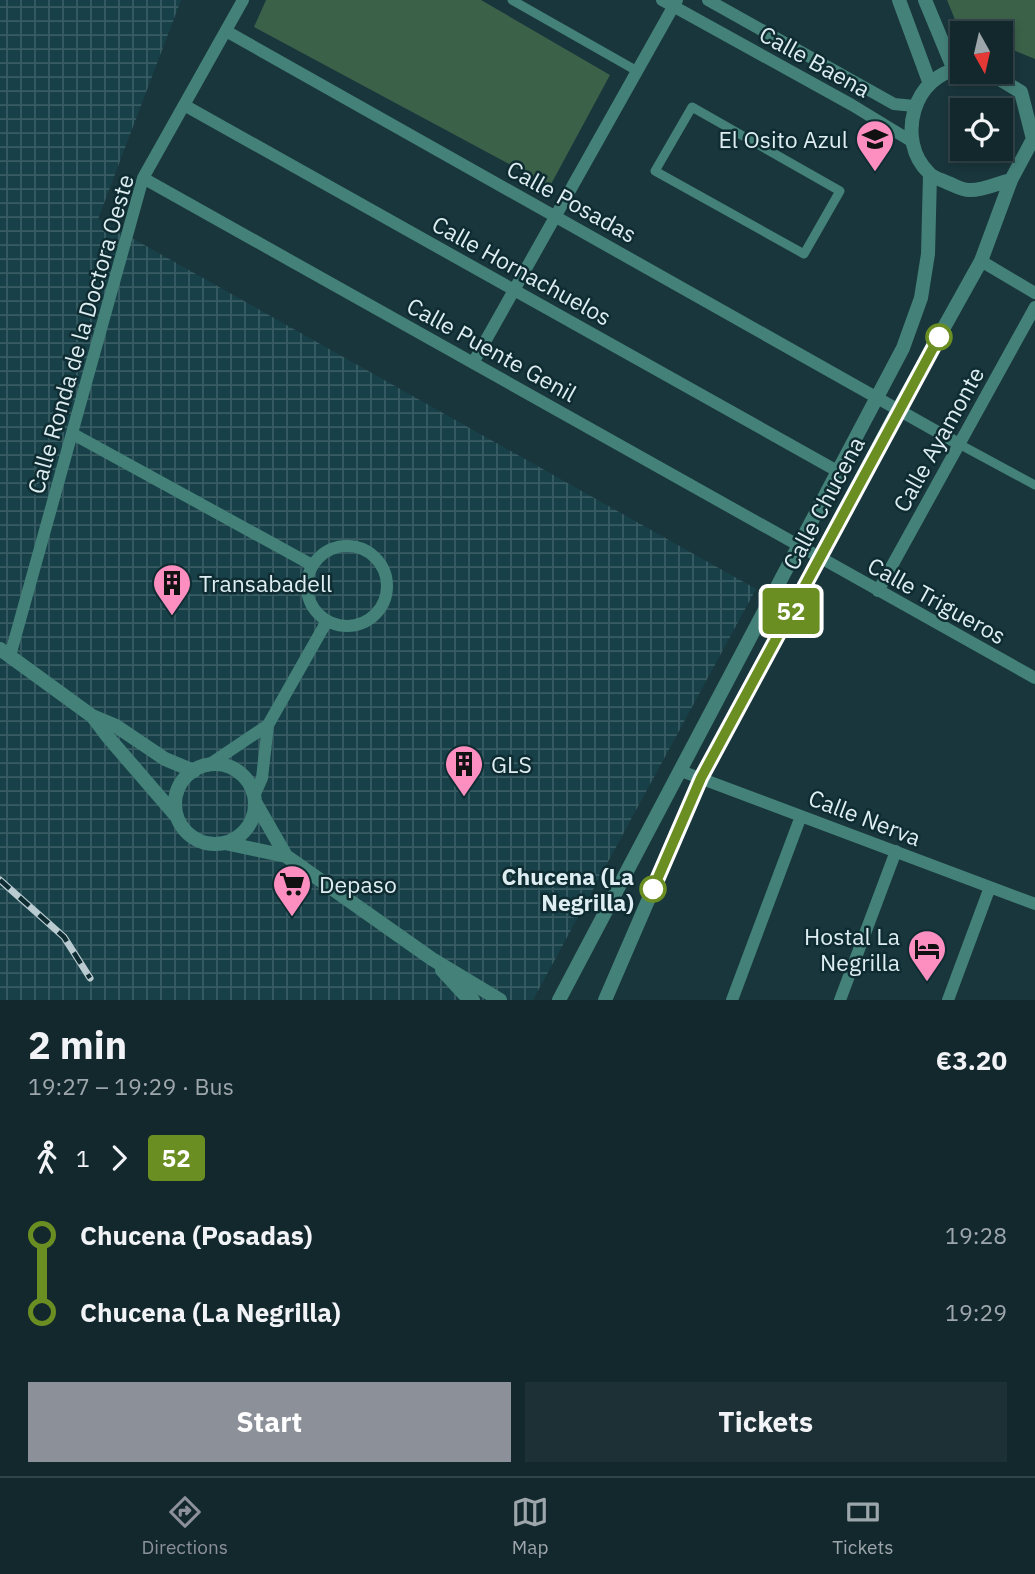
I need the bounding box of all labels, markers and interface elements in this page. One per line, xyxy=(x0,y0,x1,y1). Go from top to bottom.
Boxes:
street label: Calle Baena xyxy=(754,18,876,104)
north arrow xyxy=(950,21,1013,84)
map controls xyxy=(950,21,1013,161)
button: locate xyxy=(950,98,1013,161)
school or university icon: El Osito Azul xyxy=(854,118,896,173)
place label: El Osito Azul xyxy=(718,124,848,154)
street label: Calle Posadas xyxy=(502,153,642,249)
street label: Calle Ronda de la Doctora Oeste xyxy=(20,171,140,497)
street label: Calle Hornachuelos xyxy=(427,208,617,332)
street label: Calle Puente Genil xyxy=(402,290,582,408)
unlabelled marker xyxy=(926,324,952,350)
street label: Calle Ayamonte xyxy=(886,361,990,517)
street label: Calle Chucena xyxy=(775,431,871,575)
street label: Calle Trigueros xyxy=(863,550,1011,650)
building icon: Transabadell xyxy=(151,562,193,617)
place label: Transabadell xyxy=(199,568,332,598)
line badge: 52 xyxy=(760,588,822,634)
text: 52 xyxy=(777,595,805,627)
building icon: GLS xyxy=(443,743,485,798)
place label: GLS xyxy=(491,749,532,779)
street label: Calle Nerva xyxy=(805,782,925,852)
place label: Chucena (La Negrilla) xyxy=(502,861,634,917)
supermarket icon: Depaso xyxy=(271,863,313,918)
place label: Depaso xyxy=(319,869,397,899)
marker: Chucena (La Negrilla) xyxy=(640,876,666,902)
place label: Hostal La Negrilla xyxy=(804,921,900,977)
hotel icon: Hostal La Negrilla xyxy=(906,928,948,983)
text: 2 min xyxy=(28,1020,127,1069)
text: €3.20 xyxy=(936,1043,1007,1077)
text: 19:27 – 19:29 · Bus xyxy=(28,1071,234,1101)
icon: walk xyxy=(28,1139,66,1177)
icon: forward xyxy=(100,1139,138,1177)
text: 52 xyxy=(162,1142,191,1174)
text: 1 xyxy=(76,1143,90,1173)
text: Chucena (Posadas) xyxy=(80,1218,313,1252)
text: 19:28 xyxy=(945,1220,1007,1250)
text: Chucena (La Negrilla) xyxy=(80,1295,341,1329)
text: 19:29 xyxy=(945,1297,1007,1327)
button: Start xyxy=(28,1382,511,1462)
button: Tickets xyxy=(525,1382,1007,1462)
tab: Directions xyxy=(142,1493,228,1559)
tab: Map xyxy=(511,1493,549,1559)
tab: Tickets xyxy=(832,1493,893,1559)

